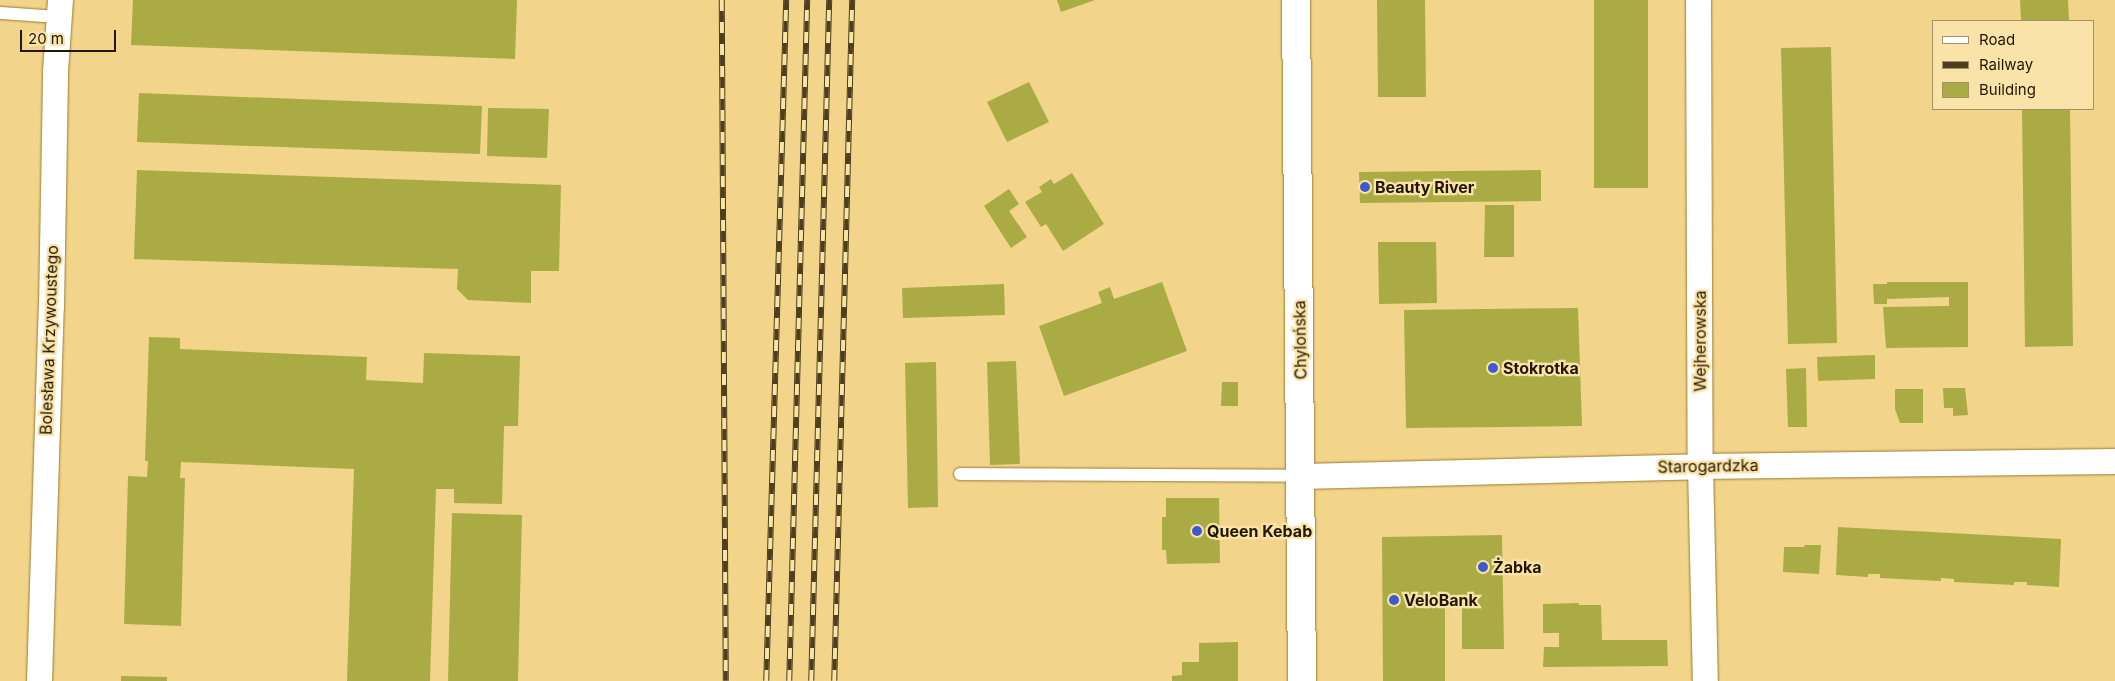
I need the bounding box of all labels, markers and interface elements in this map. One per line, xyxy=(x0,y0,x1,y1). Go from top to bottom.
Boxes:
scale bar xyxy=(22,20,119,52)
legend xyxy=(1932,20,2095,110)
text: 20 m xyxy=(28,29,64,48)
text: Road xyxy=(1979,30,2015,49)
text: Railway xyxy=(1979,55,2033,74)
text: Building xyxy=(1979,80,2036,99)
place label: Beauty River xyxy=(1375,177,1474,197)
marker: Beauty River xyxy=(1359,181,1371,193)
street label: Bolesława Krzywoustego xyxy=(36,245,62,435)
street label: Wejherowska xyxy=(1690,290,1710,392)
street label: Chylońska xyxy=(1290,300,1310,380)
place label: Stokrotka xyxy=(1503,358,1579,378)
marker: Stokrotka xyxy=(1487,362,1499,374)
street label: Starogardzka xyxy=(1657,456,1759,476)
place label: Queen Kebab xyxy=(1207,521,1312,541)
marker: Queen Kebab xyxy=(1191,525,1203,537)
place label: Żabka xyxy=(1493,557,1542,577)
marker: Żabka xyxy=(1477,561,1489,573)
place label: VeloBank xyxy=(1404,590,1478,610)
marker: VeloBank xyxy=(1388,594,1400,606)

